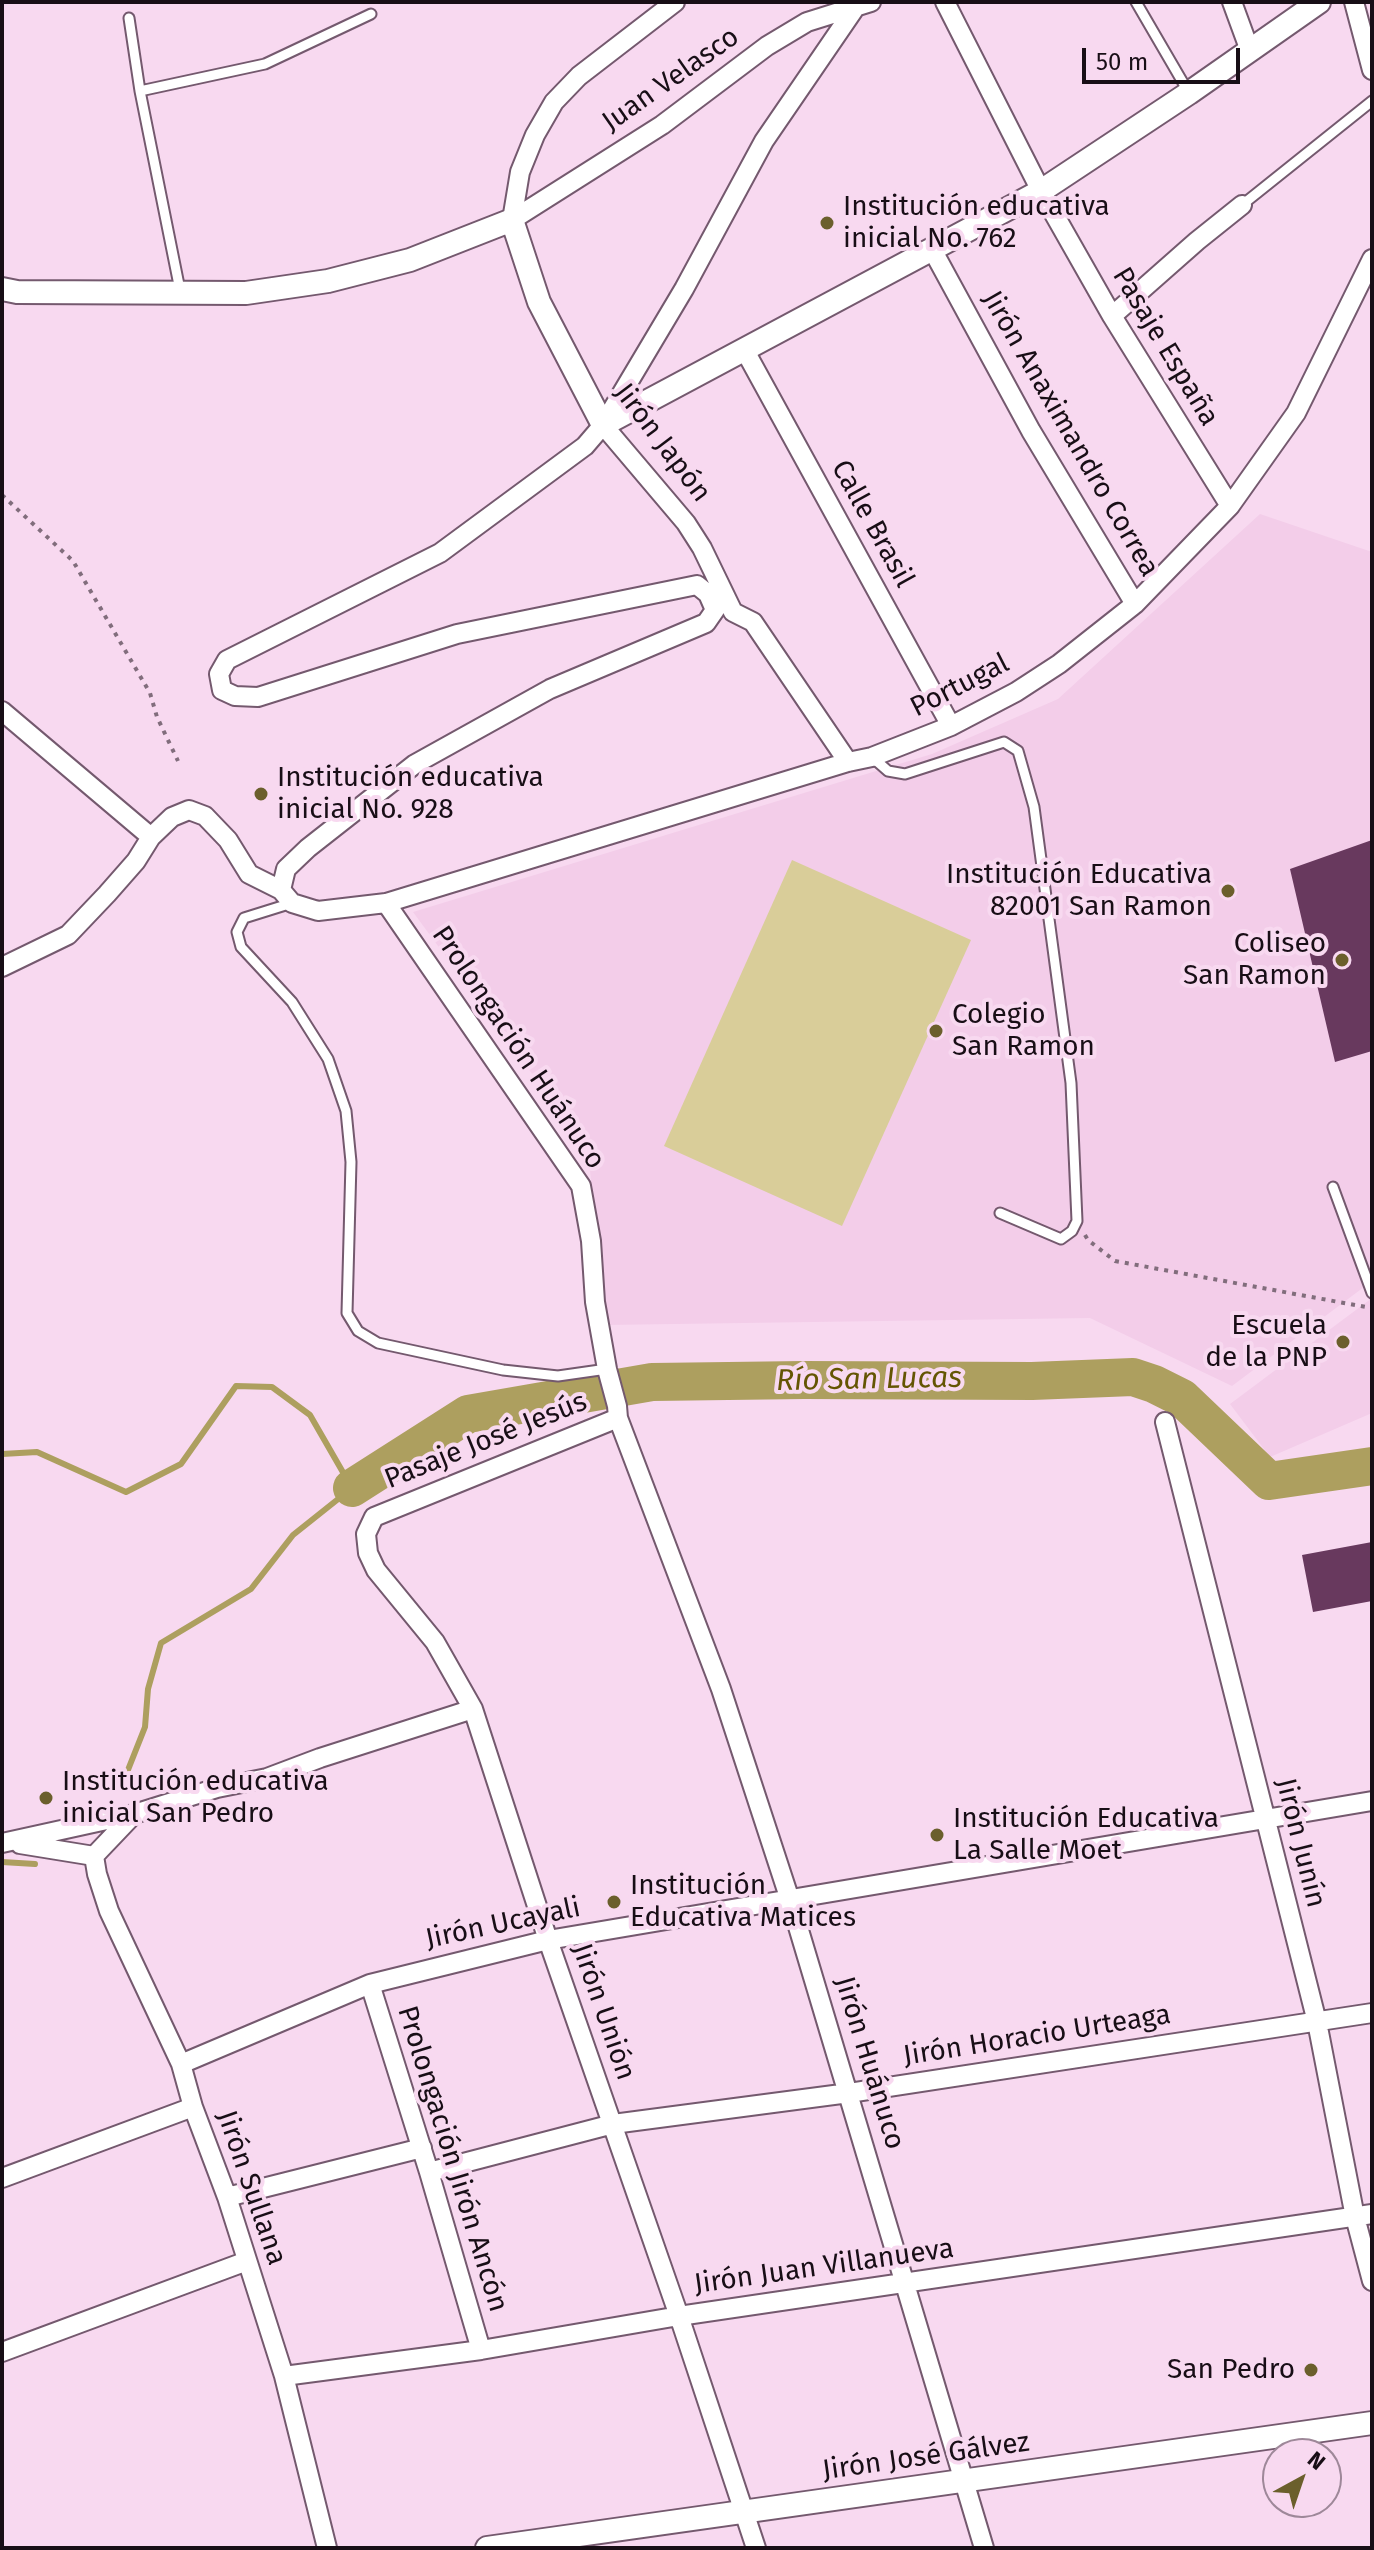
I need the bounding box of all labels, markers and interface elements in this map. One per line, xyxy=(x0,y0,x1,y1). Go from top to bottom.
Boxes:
street label: Juan Velasco xyxy=(596,21,746,139)
scale bar xyxy=(1086,32,1244,82)
text: 50 m xyxy=(1096,48,1148,76)
place label: Institución educativa inicial No. 762 xyxy=(843,190,1110,256)
marker: Institución educativa inicial No. 762 xyxy=(818,214,836,232)
street label: Pasaje España xyxy=(1104,262,1226,432)
street label: Jirón Anaximandro Correa xyxy=(974,285,1166,583)
street label: Jirón Japón xyxy=(607,377,717,509)
street label: Calle Brasil xyxy=(823,455,921,593)
street label: Portugal xyxy=(905,647,1015,725)
place label: Institución educativa inicial No. 928 xyxy=(277,761,544,827)
marker: Institución educativa inicial No. 928 xyxy=(252,785,270,803)
place label: Institución Educativa 82001 San Ramon xyxy=(946,858,1212,924)
marker: Institución Educativa 82001 San Ramon xyxy=(1219,882,1237,900)
street label: Prolongación Huánuco xyxy=(424,920,612,1176)
place label: Coliseo San Ramon xyxy=(1183,927,1326,993)
marker: Coliseo San Ramon xyxy=(1333,951,1351,969)
place label: Colegio San Ramon xyxy=(952,998,1095,1064)
marker: Colegio San Ramon xyxy=(927,1022,945,1040)
place label: Escuela de la PNP xyxy=(1205,1309,1327,1375)
marker: Escuela de la PNP xyxy=(1334,1333,1352,1351)
water label: Río San Lucas xyxy=(776,1360,962,1400)
street label: Pasaje José Jesús xyxy=(380,1385,592,1497)
place label: Institución educativa inicial San Pedro xyxy=(62,1765,329,1831)
street label: Jirón Junín xyxy=(1268,1775,1332,1911)
marker: Institución educativa inicial San Pedro xyxy=(37,1789,55,1807)
place label: Institución Educativa La Salle Moet xyxy=(953,1802,1219,1868)
marker: Institución Educativa La Salle Moet xyxy=(928,1826,946,1844)
place label: Institución Educativa Matices xyxy=(630,1869,856,1935)
street label: Jirón Ucayali xyxy=(423,1891,583,1957)
marker: Institución Educativa Matices xyxy=(605,1893,623,1911)
street label: Jirón Unión xyxy=(564,1939,642,2085)
street label: Jirón Huánuco xyxy=(827,1972,911,2154)
street label: Jirón Horacio Urteaga xyxy=(901,1998,1173,2074)
street label: Prolongación Jirón Ancón xyxy=(389,2002,515,2316)
street label: Jirón Sullana xyxy=(209,2106,293,2270)
street label: Jirón Juan Villanueva xyxy=(692,2232,956,2302)
place label: San Pedro xyxy=(1167,2353,1295,2387)
marker: San Pedro xyxy=(1302,2361,1320,2379)
street label: Jirón José Gálvez xyxy=(820,2426,1032,2488)
north arrow xyxy=(1262,2438,1342,2518)
text: N xyxy=(1302,2446,1331,2476)

